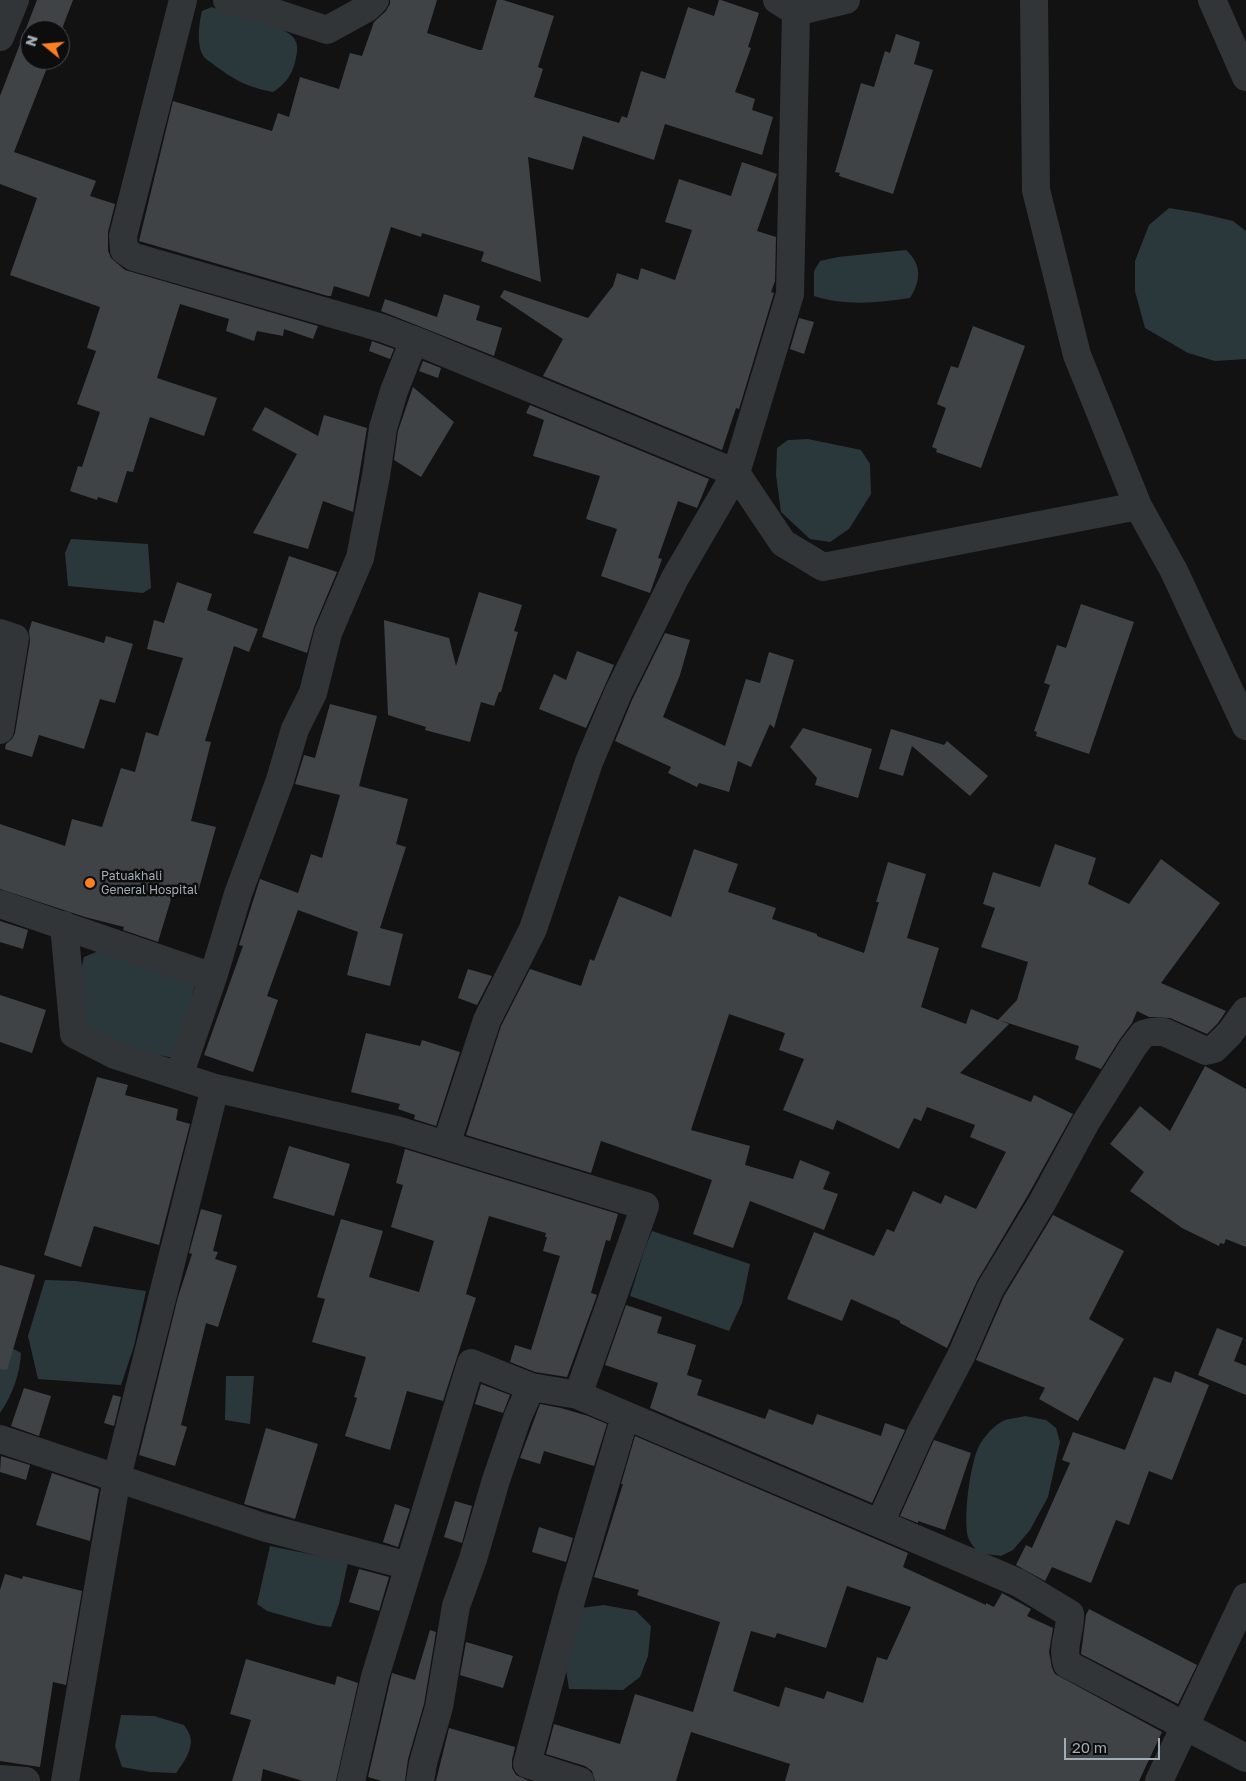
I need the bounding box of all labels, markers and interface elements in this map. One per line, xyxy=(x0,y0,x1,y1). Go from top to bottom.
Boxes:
north arrow xyxy=(20,20,70,70)
text: N xyxy=(21,33,41,48)
place label: Patuakhali General Hospital xyxy=(101,869,198,897)
marker: Patuakhali General Hospital xyxy=(83,876,97,890)
scale bar xyxy=(1066,1728,1162,1760)
text: 20 m xyxy=(1072,1738,1107,1756)

